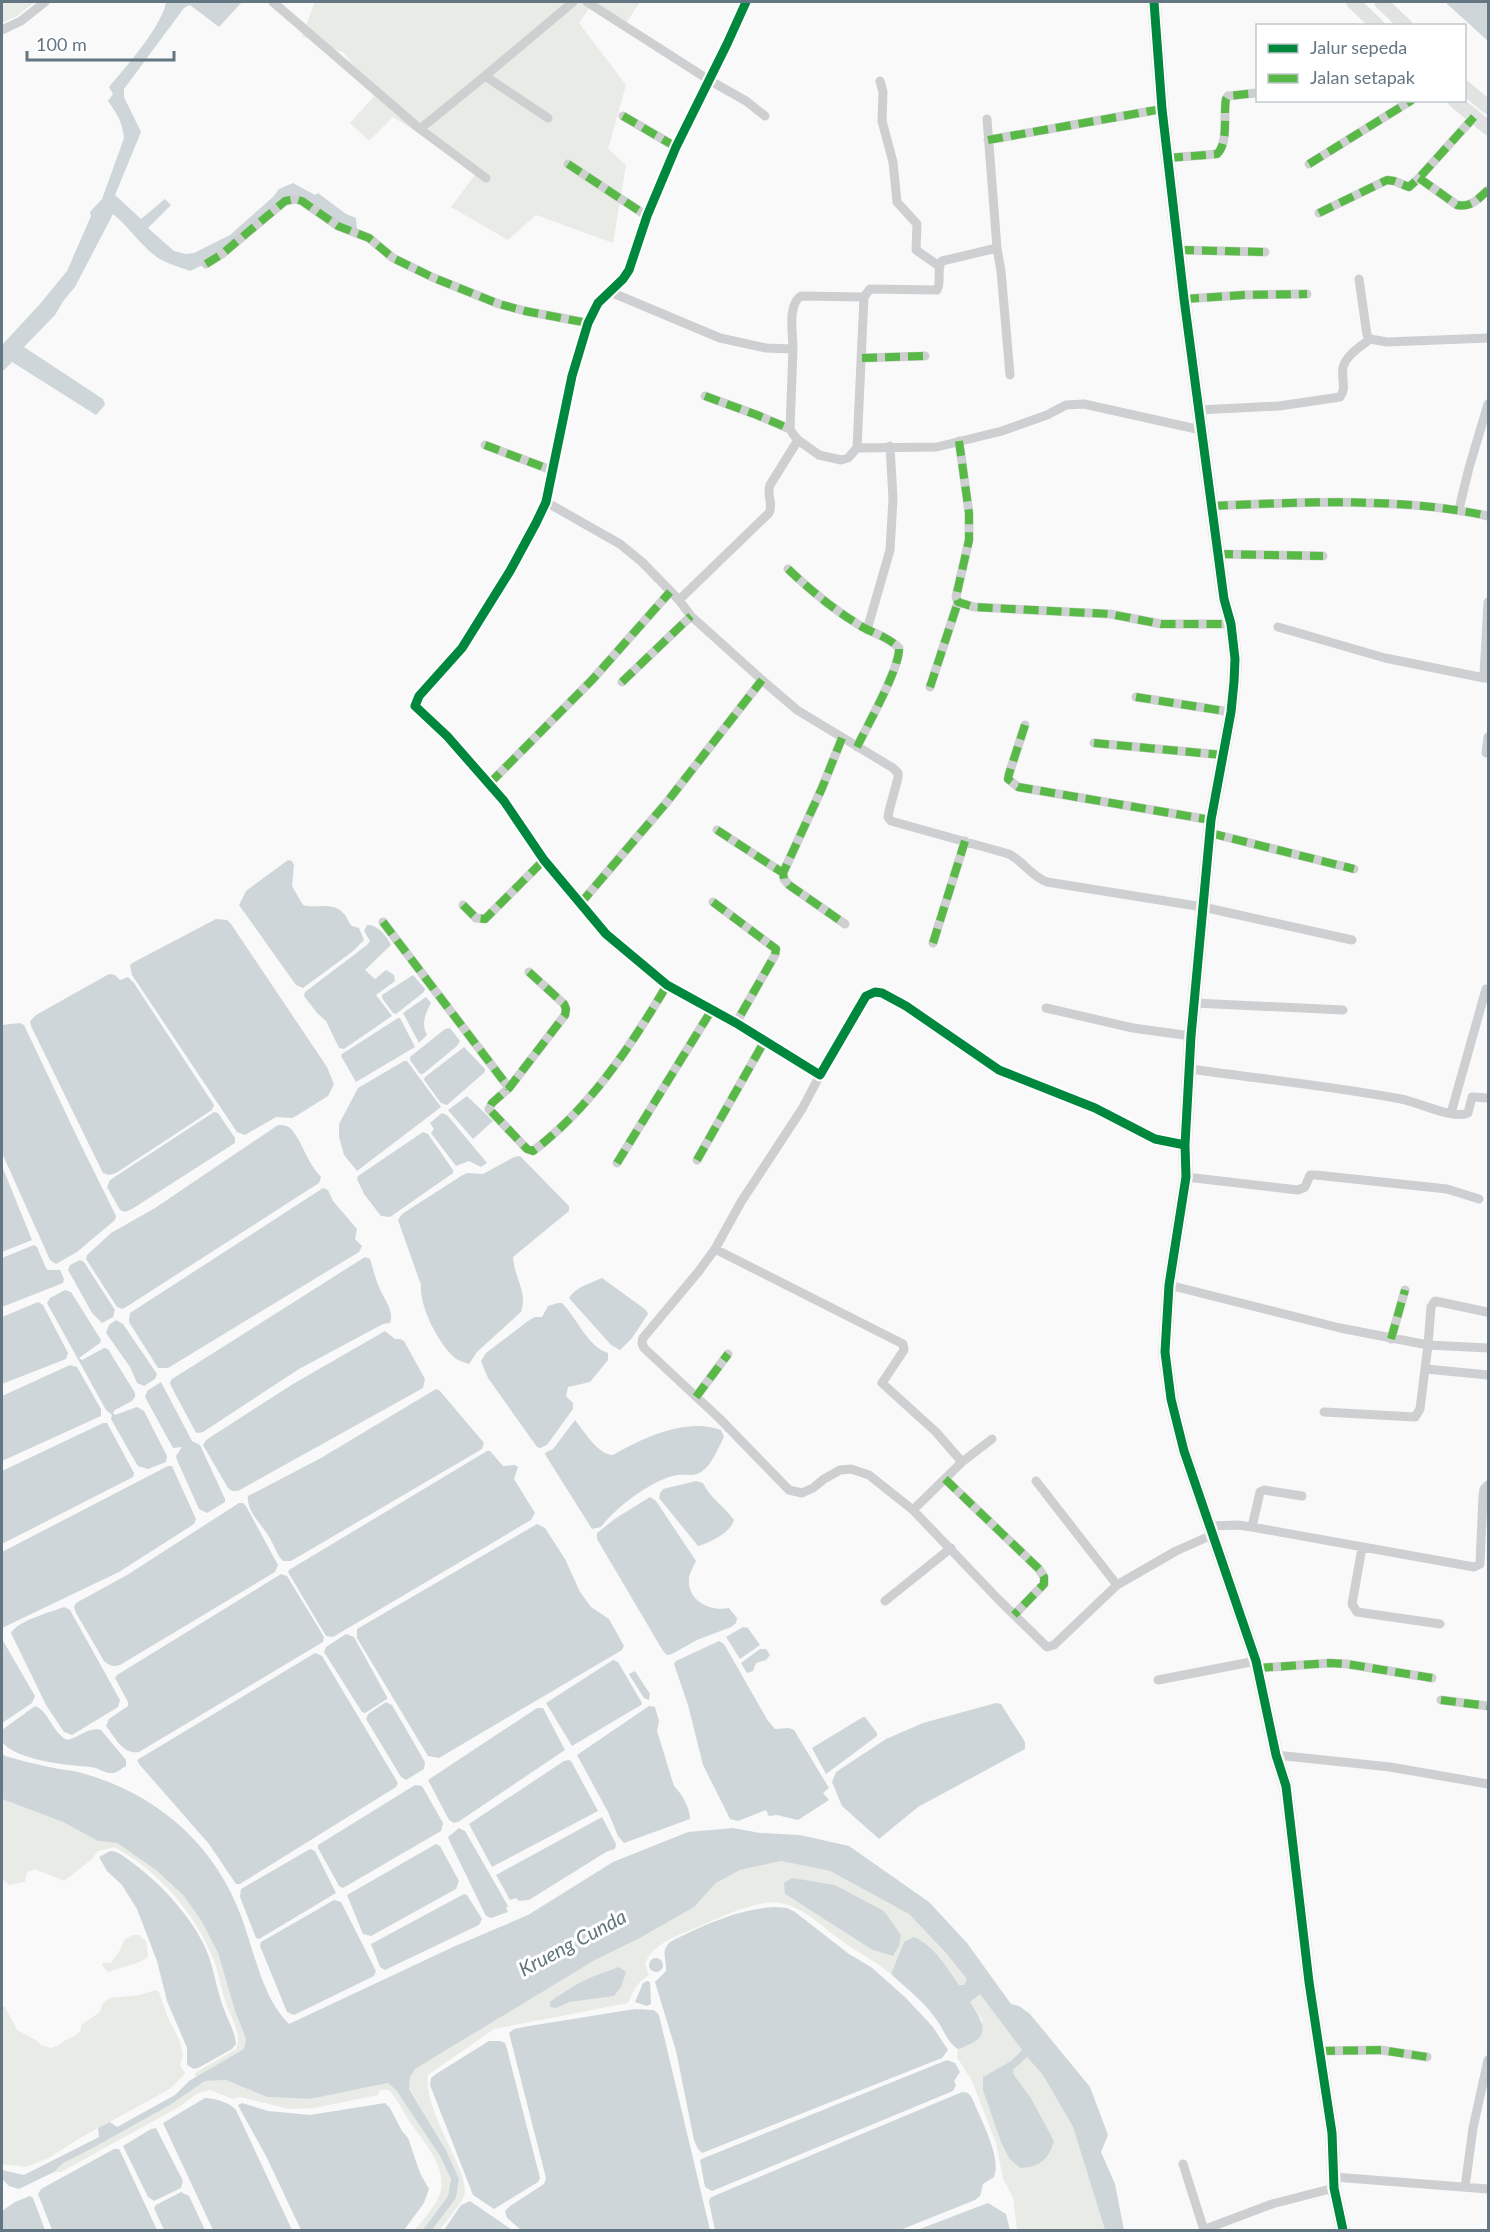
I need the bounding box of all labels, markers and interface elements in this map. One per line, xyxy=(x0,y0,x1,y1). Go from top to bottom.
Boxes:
scale bar xyxy=(27,24,174,62)
legend xyxy=(1256,24,1466,102)
text: 100 m xyxy=(36,33,87,55)
text: Jalur sepeda xyxy=(1310,36,1407,58)
text: Jalan setapak xyxy=(1310,66,1416,88)
water label: Krueng Cunda xyxy=(514,1904,630,1980)

